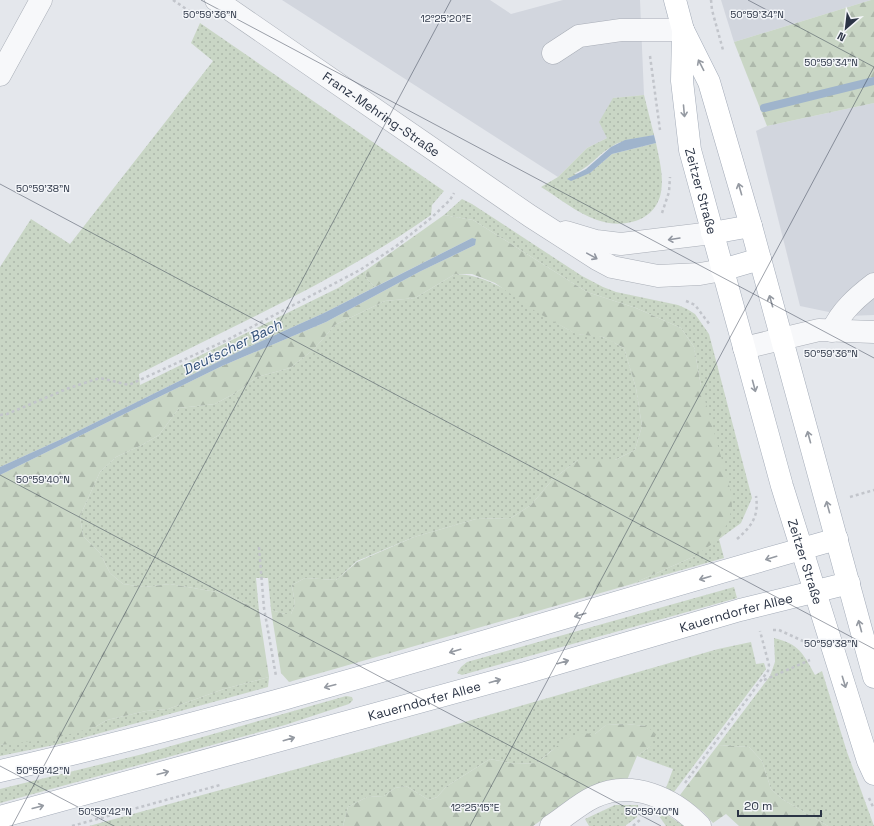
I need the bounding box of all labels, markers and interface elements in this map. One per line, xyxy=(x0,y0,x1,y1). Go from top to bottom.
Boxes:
text: 50°59'36"N xyxy=(183,8,237,21)
text: 50°59'34"N xyxy=(730,8,784,21)
north arrow xyxy=(826,8,866,48)
text: 12°25'20"E xyxy=(421,12,472,25)
text: N xyxy=(835,29,848,45)
text: 50°59'34"N xyxy=(804,56,858,69)
one-way arrow xyxy=(697,59,704,71)
street label: Franz-Mehring-Straße xyxy=(319,68,443,161)
one-way arrow xyxy=(680,104,688,117)
street label: Zeitzer Straße xyxy=(681,146,721,236)
text: 50°59'38"N xyxy=(16,182,70,195)
one-way arrow xyxy=(736,182,743,195)
one-way arrow xyxy=(668,235,681,243)
one-way arrow xyxy=(586,253,598,261)
one-way arrow xyxy=(767,295,774,308)
water label: Deutscher Bach xyxy=(179,315,285,379)
text: 50°59'36"N xyxy=(804,347,858,360)
one-way arrow xyxy=(751,379,759,392)
one-way arrow xyxy=(805,431,812,444)
text: 50°59'40"N xyxy=(16,473,70,486)
one-way arrow xyxy=(824,501,831,514)
street label: Zeitzer Straße xyxy=(784,517,826,607)
one-way arrow xyxy=(765,555,778,562)
one-way arrow xyxy=(699,575,712,582)
street label: Kauerndorfer Allee xyxy=(678,589,794,636)
one-way arrow xyxy=(574,612,587,619)
one-way arrow xyxy=(856,620,863,633)
text: 50°59'38"N xyxy=(804,637,858,650)
one-way arrow xyxy=(449,648,462,655)
one-way arrow xyxy=(556,658,569,665)
one-way arrow xyxy=(841,675,848,688)
one-way arrow xyxy=(488,677,501,684)
street label: Kauerndorfer Allee xyxy=(366,678,483,725)
one-way arrow xyxy=(324,683,337,690)
one-way arrow xyxy=(282,735,295,742)
text: 50°59'42"N xyxy=(16,764,70,777)
one-way arrow xyxy=(156,769,169,776)
scale bar xyxy=(738,792,821,818)
text: 20 m xyxy=(744,798,772,814)
text: 12°25'15"E xyxy=(451,801,500,814)
one-way arrow xyxy=(31,803,44,810)
text: 50°59'42"N xyxy=(78,805,132,818)
text: 50°59'40"N xyxy=(625,805,679,818)

